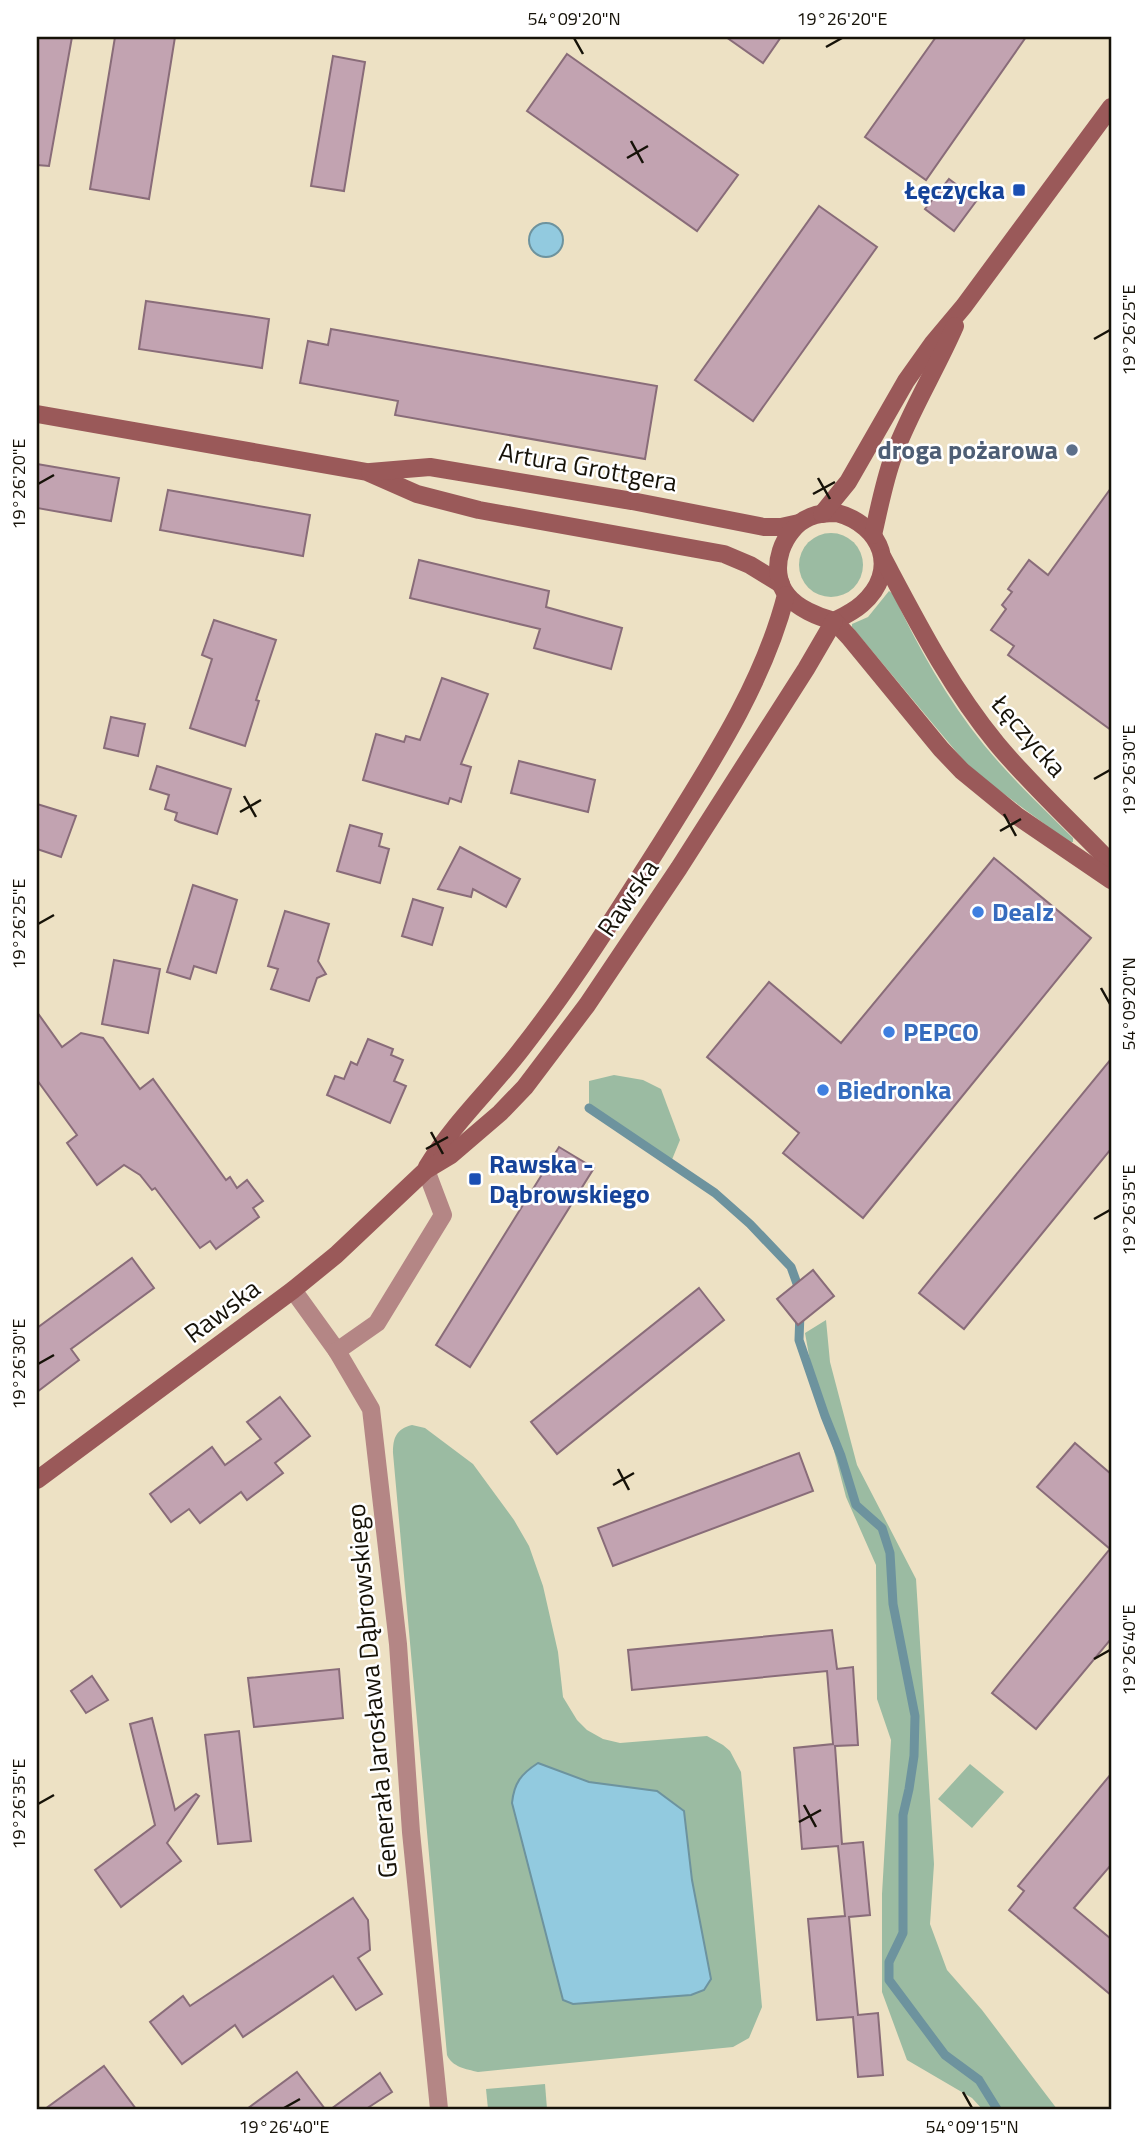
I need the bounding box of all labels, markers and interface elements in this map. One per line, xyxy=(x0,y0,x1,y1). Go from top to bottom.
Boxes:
text: 54°09'20"N xyxy=(527,5,621,32)
text: 19°26'20"E xyxy=(797,5,888,32)
place label: Łęczycka xyxy=(904,170,1005,209)
marker: Łęczycka xyxy=(1011,182,1027,198)
text: 19°26'25"E xyxy=(1115,284,1142,375)
place label: droga pożarowa xyxy=(877,430,1058,469)
street label: Artura Grottgera xyxy=(496,432,680,501)
text: 19°26'20"E xyxy=(5,438,32,529)
marker: droga pożarowa xyxy=(1064,442,1080,458)
street label: Łęczycka xyxy=(982,685,1076,785)
text: 19°26'30"E xyxy=(1115,724,1142,815)
street label: Rawska xyxy=(587,851,668,944)
text: 19°26'25"E xyxy=(5,878,32,969)
place label: Dealz xyxy=(992,892,1054,931)
marker: Dealz xyxy=(970,904,986,920)
text: 54°09'20"N xyxy=(1115,957,1142,1051)
place label: PEPCO xyxy=(903,1012,979,1051)
marker: PEPCO xyxy=(881,1024,897,1040)
place label: Biedronka xyxy=(837,1070,952,1109)
marker: Biedronka xyxy=(815,1082,831,1098)
place label: Rawska - Dąbrowskiego xyxy=(489,1144,650,1213)
text: 19°26'35"E xyxy=(1115,1164,1142,1255)
marker: Rawska - Dąbrowskiego xyxy=(467,1171,483,1187)
street label: Rawska xyxy=(176,1269,268,1352)
text: 19°26'30"E xyxy=(5,1318,32,1409)
street label: Generała Jarosława Dąbrowskiego xyxy=(336,1502,407,1880)
text: 19°26'40"E xyxy=(1115,1604,1142,1695)
text: 19°26'35"E xyxy=(5,1758,32,1849)
text: 19°26'40"E xyxy=(239,2113,330,2140)
text: 54°09'15"N xyxy=(925,2113,1019,2140)

